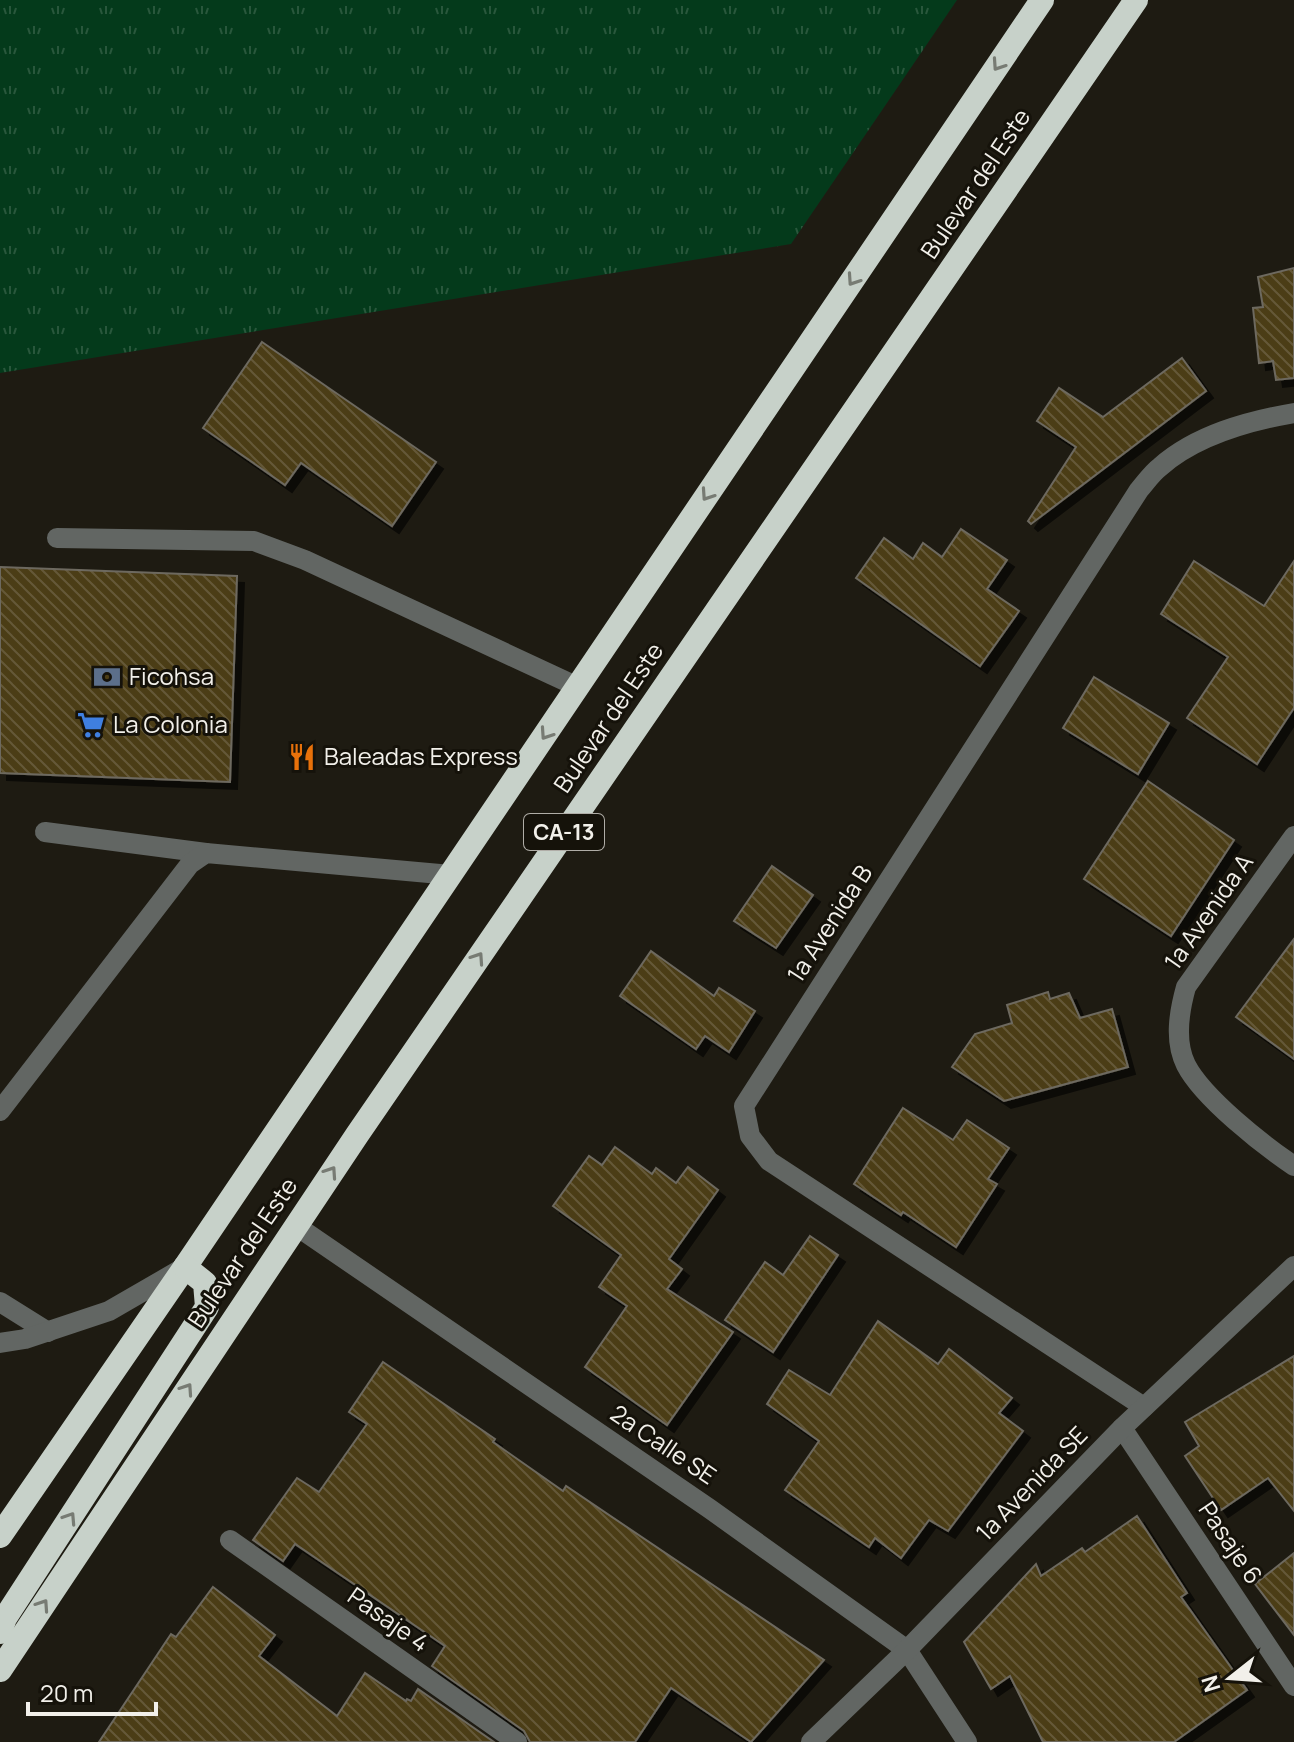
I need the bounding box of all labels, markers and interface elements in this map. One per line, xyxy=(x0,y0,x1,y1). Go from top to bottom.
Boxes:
one-way arrow xyxy=(993,56,1008,70)
street label: Bulevar del Este xyxy=(912,102,1037,265)
one-way arrow xyxy=(847,271,862,286)
one-way arrow xyxy=(702,487,717,501)
street label: Bulevar del Este xyxy=(545,636,670,799)
place label: Ficohsa xyxy=(129,659,214,692)
bank icon: Ficohsa xyxy=(92,662,122,692)
place label: La Colonia xyxy=(113,707,228,740)
supermarket icon: La Colonia xyxy=(76,710,106,740)
one-way arrow xyxy=(541,725,556,740)
place label: Baleadas Express xyxy=(324,739,518,772)
restaurant icon: Baleadas Express xyxy=(287,742,317,772)
road number: CA-13 xyxy=(524,814,604,850)
street label: 1a Avenida A xyxy=(1156,847,1260,976)
street label: 1a Avenida B xyxy=(778,858,879,988)
one-way arrow xyxy=(468,952,483,966)
one-way arrow xyxy=(321,1167,336,1181)
street label: Bulevar del Este xyxy=(179,1171,304,1334)
one-way arrow xyxy=(177,1383,192,1397)
street label: 2a Calle SE xyxy=(605,1396,723,1491)
street label: 1a Avenida SE xyxy=(968,1418,1094,1548)
street label: Pasaje 6 xyxy=(1192,1494,1271,1590)
one-way arrow xyxy=(60,1513,75,1527)
street label: Pasaje 4 xyxy=(342,1579,436,1659)
one-way arrow xyxy=(33,1600,48,1614)
north arrow xyxy=(1190,1638,1270,1718)
scale bar xyxy=(28,1666,156,1716)
text: N xyxy=(1194,1672,1228,1696)
text: 20 m xyxy=(40,1676,93,1709)

